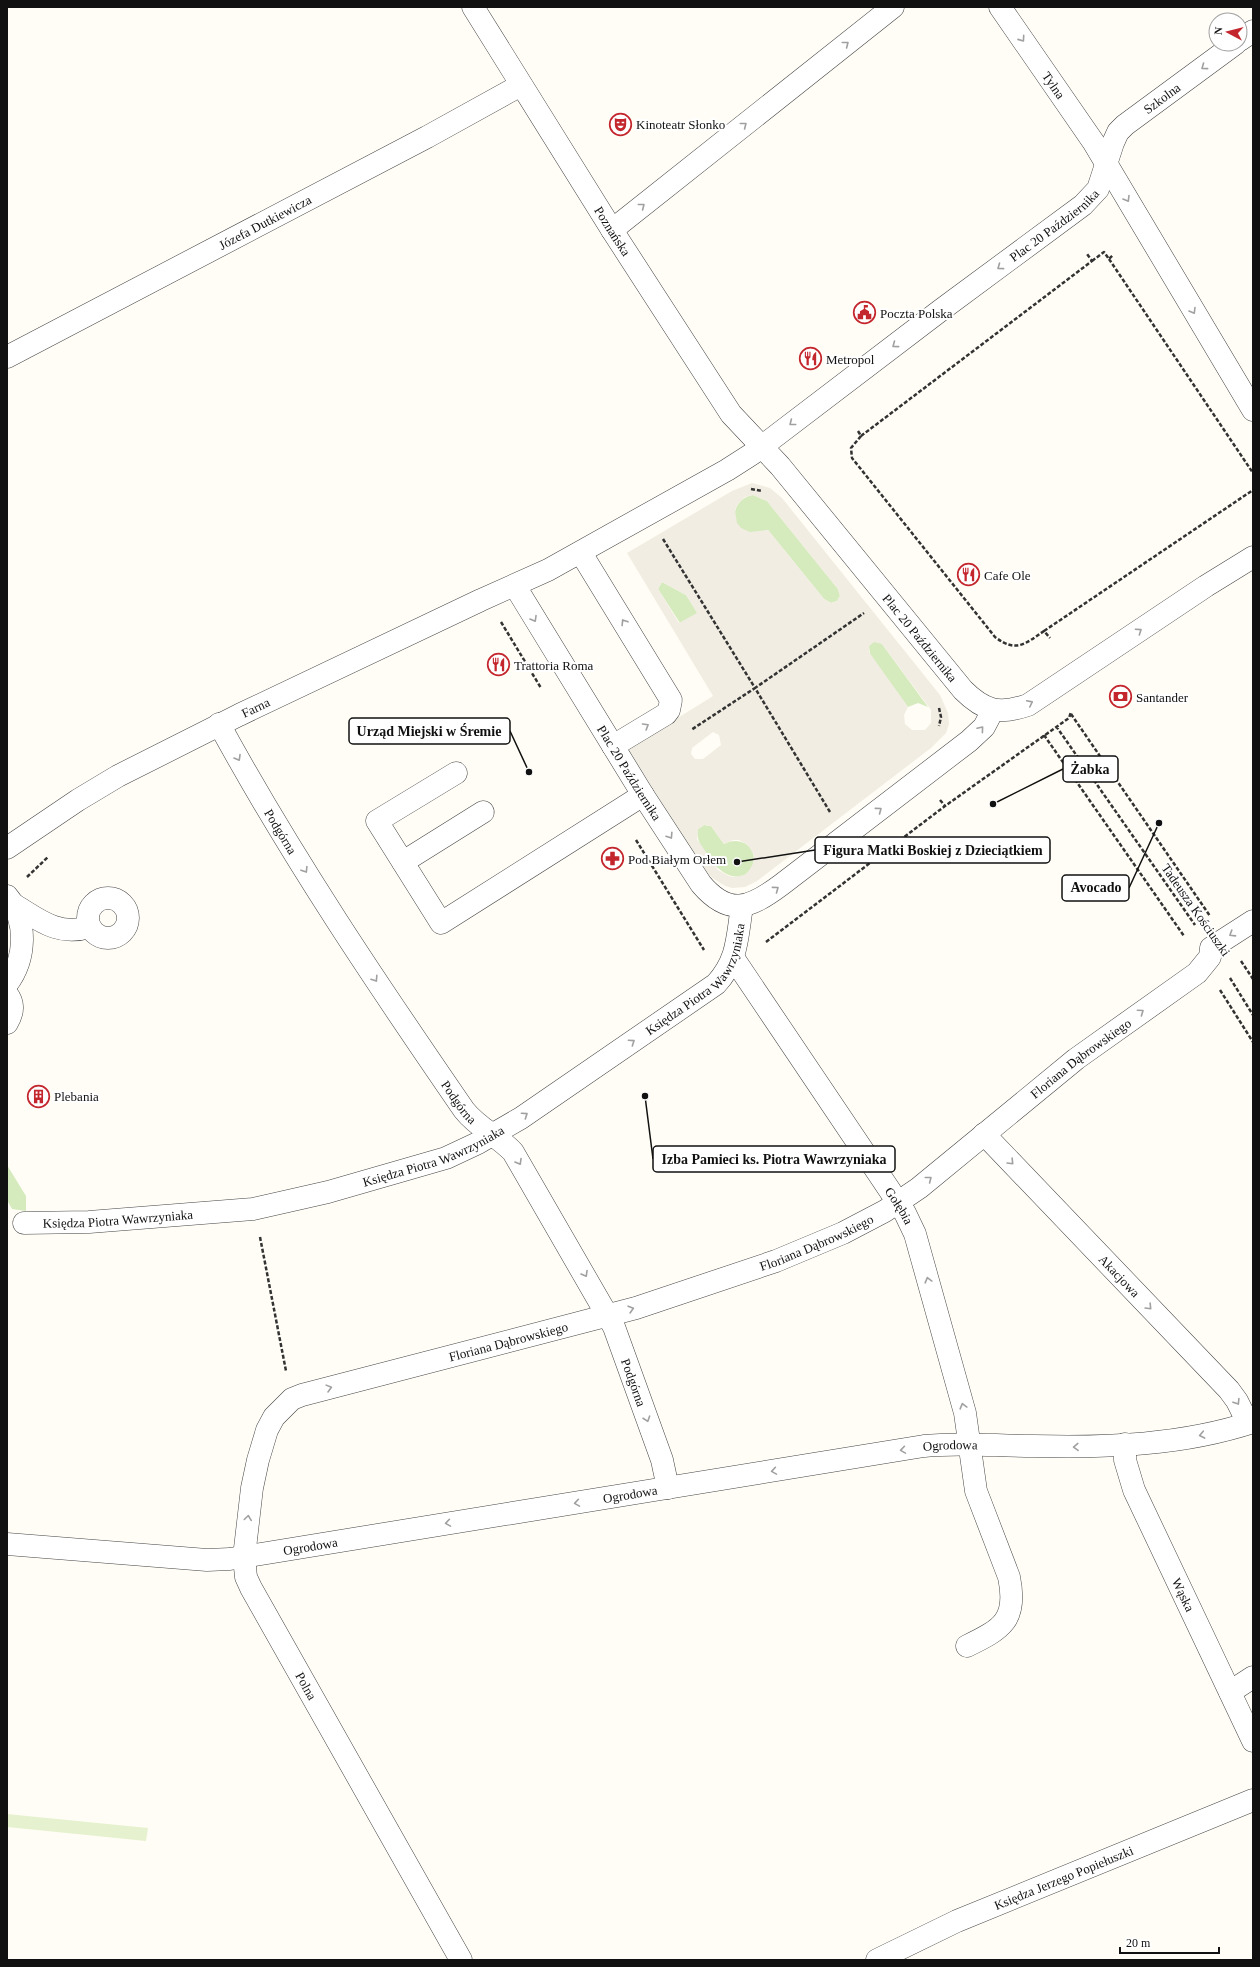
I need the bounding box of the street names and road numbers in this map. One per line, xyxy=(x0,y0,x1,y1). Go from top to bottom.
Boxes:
street label: Tylna xyxy=(1039,69,1069,102)
street label: Szkolna xyxy=(1140,79,1183,116)
street label: Plac 20 Października xyxy=(1006,186,1102,264)
street label: Józefa Dutkiewicza xyxy=(216,191,314,252)
street label: Poznańska xyxy=(592,203,634,259)
street label: Plac 20 Października xyxy=(880,591,961,685)
street label: Farna xyxy=(239,694,272,720)
street label: Plac 20 Października xyxy=(594,722,665,823)
street label: Podgórna xyxy=(262,806,300,857)
street label: Tadeusza Kościuszki xyxy=(1159,861,1234,959)
street label: Księdza Piotra Wawrzyniaka xyxy=(642,922,747,1038)
street label: Floriana Dąbrowskiego xyxy=(1027,1015,1134,1101)
street label: Podgórna xyxy=(438,1078,480,1127)
street label: Księdza Piotra Wawrzyniaka xyxy=(361,1122,507,1189)
street label: Gołębia xyxy=(882,1184,917,1227)
street label: Księdza Piotra Wawrzyniaka xyxy=(43,1206,194,1230)
street label: Floriana Dąbrowskiego xyxy=(758,1211,876,1273)
street label: Akacjowa xyxy=(1096,1251,1143,1300)
street label: Floriana Dąbrowskiego xyxy=(447,1319,570,1364)
street label: Podgórna xyxy=(618,1356,650,1409)
street label: Ogrodowa xyxy=(922,1437,978,1454)
street label: Ogrodowa xyxy=(602,1482,659,1506)
street label: Ogrodowa xyxy=(282,1534,339,1558)
street label: Wąska xyxy=(1169,1575,1198,1614)
street label: Polna xyxy=(292,1669,320,1703)
street label: Księdza Jerzego Popiełuszki xyxy=(992,1842,1136,1913)

